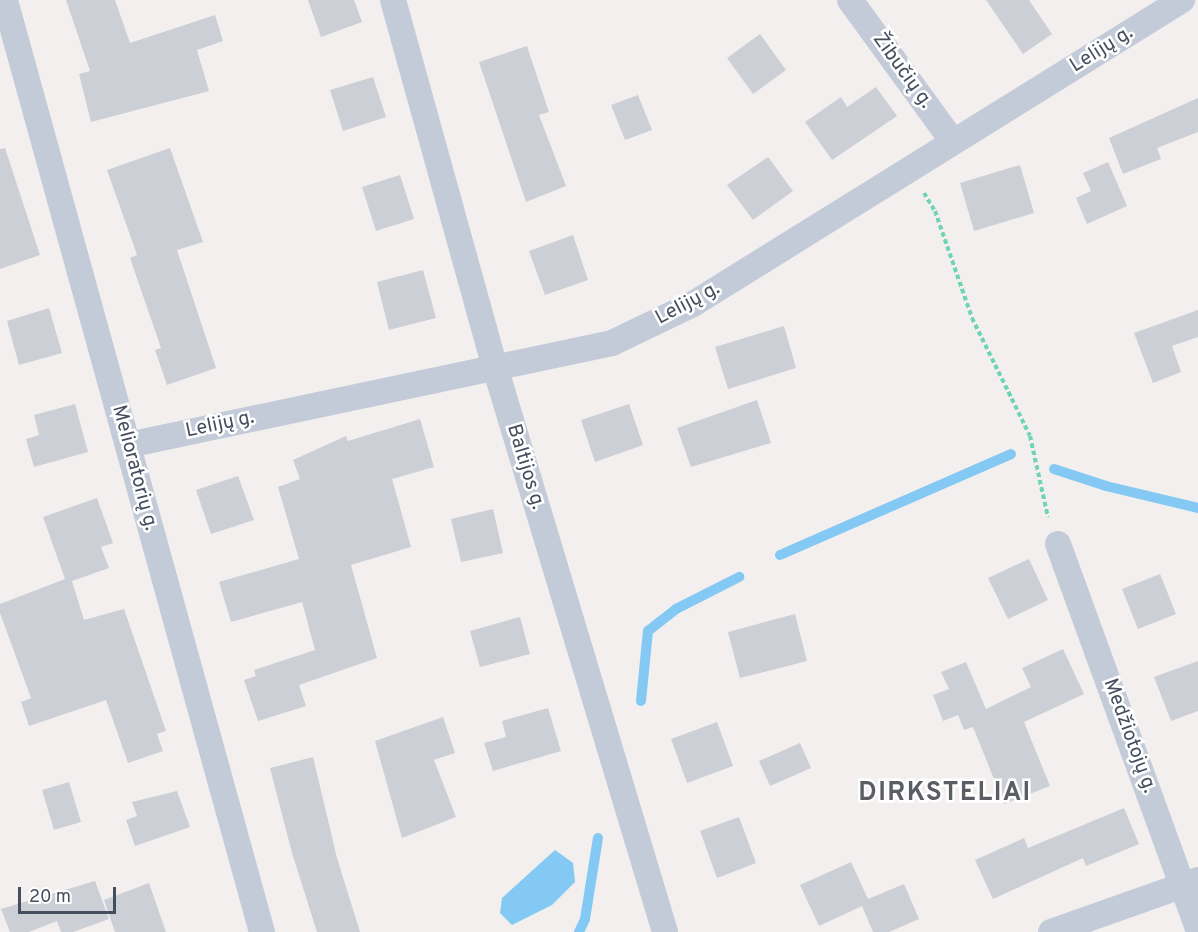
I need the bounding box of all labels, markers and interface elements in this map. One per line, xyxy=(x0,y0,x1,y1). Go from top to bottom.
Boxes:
street label: Lelijų g. xyxy=(1066,21,1138,79)
street label: Žibučių g. xyxy=(867,29,937,113)
street label: Lelijų g. xyxy=(652,277,724,331)
street label: Melioratorių g. xyxy=(106,403,162,533)
street label: Lelijų g. xyxy=(183,406,257,444)
street label: Baltijos g. xyxy=(501,422,549,512)
street label: Medžiotojų g. xyxy=(1097,676,1161,796)
district label: DIRKSTELIAI xyxy=(858,778,1032,810)
scale bar xyxy=(21,875,118,913)
text: 20 m xyxy=(29,886,71,909)

